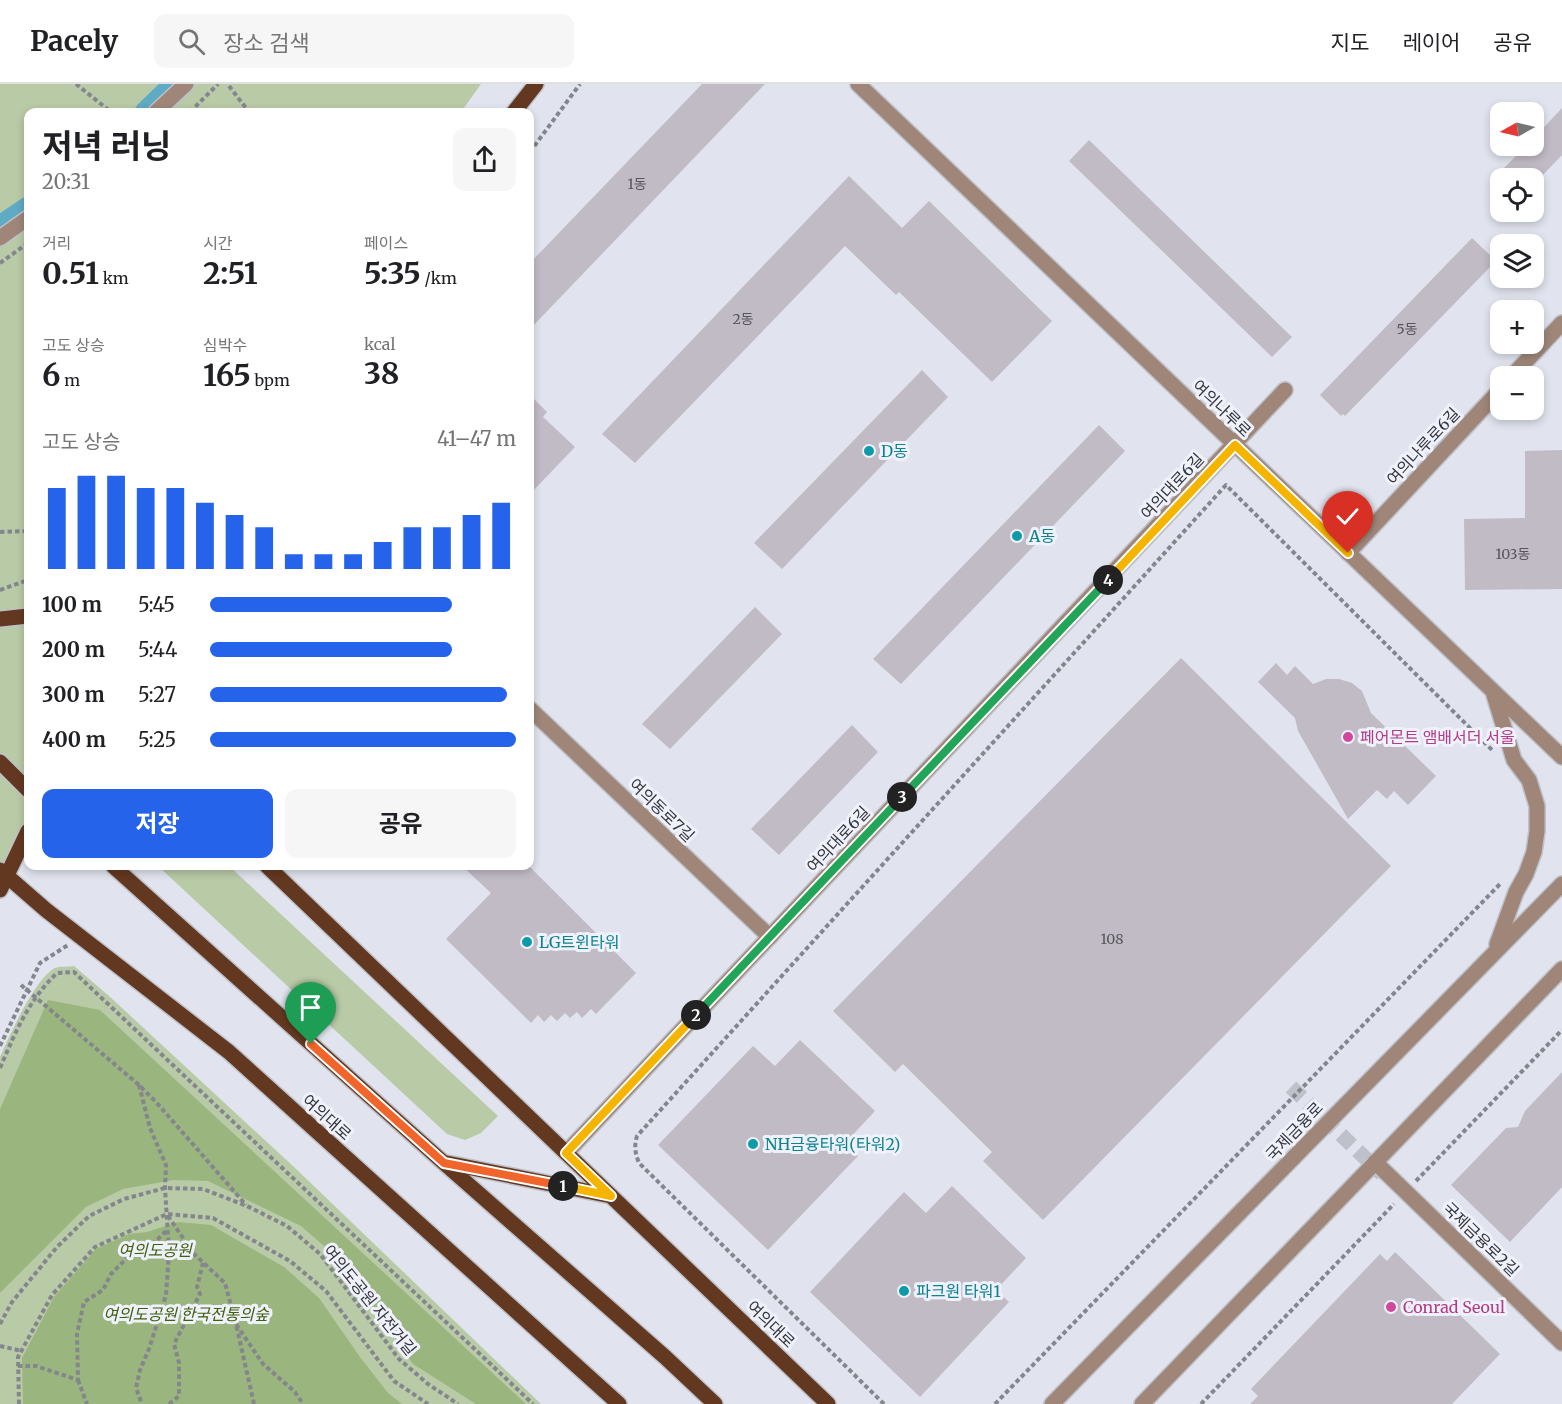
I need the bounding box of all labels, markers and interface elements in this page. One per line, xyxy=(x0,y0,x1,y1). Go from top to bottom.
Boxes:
search box xyxy=(154,14,574,68)
text: Pacely xyxy=(30,23,118,59)
icon: search xyxy=(175,25,208,58)
text: 장소 검색 xyxy=(223,29,309,57)
text: 지도 xyxy=(1331,29,1369,56)
text: 레이어 xyxy=(1402,29,1460,56)
text: 공유 xyxy=(1493,29,1532,56)
north arrow xyxy=(1490,102,1544,156)
map controls xyxy=(1490,102,1544,420)
text: 저녁 러닝 xyxy=(42,126,171,167)
button: share xyxy=(453,128,516,191)
button: locate xyxy=(1490,168,1544,222)
text: 20:31 xyxy=(42,169,90,194)
house number: 1동 xyxy=(627,175,647,193)
text: 거리 xyxy=(42,233,71,253)
text: 시간 xyxy=(203,233,232,253)
text: 페이스 xyxy=(364,233,408,253)
button: layers xyxy=(1490,234,1544,288)
text: 0.51 xyxy=(42,254,99,292)
text: 2:51 xyxy=(203,254,258,292)
text: 5:35 xyxy=(364,254,421,292)
text: km xyxy=(99,268,129,288)
text: /km xyxy=(421,268,457,288)
button: + xyxy=(1490,300,1544,354)
house number: 2동 xyxy=(732,310,754,328)
house number: 5동 xyxy=(1396,320,1418,338)
text: kcal xyxy=(364,334,395,354)
text: 고도 상승 xyxy=(42,335,105,355)
text: 심박수 xyxy=(203,335,247,355)
text: 38 xyxy=(364,354,400,392)
text: 6 xyxy=(42,356,60,394)
text: 165 xyxy=(203,356,251,394)
button: − xyxy=(1490,366,1544,420)
text: m xyxy=(60,370,80,390)
text: bpm xyxy=(251,370,290,390)
street label: 여의나루로 xyxy=(1189,375,1256,441)
street label: 여의나루로6길 xyxy=(1382,403,1464,489)
text: 41–47 m xyxy=(437,426,516,451)
text: 고도 상승 xyxy=(42,429,120,454)
place label: D동 xyxy=(881,441,908,461)
marker: D동 xyxy=(862,444,876,458)
street label: 여의대로6길 xyxy=(1136,449,1208,523)
pin xyxy=(1322,491,1373,553)
icon: check xyxy=(1331,500,1364,533)
place label: A동 xyxy=(1028,526,1055,546)
marker: A동 xyxy=(1010,529,1024,543)
house number: 103동 xyxy=(1495,545,1531,563)
pin: 4 xyxy=(1093,565,1123,595)
text: 4 xyxy=(1103,570,1113,590)
text: 100 m xyxy=(42,592,102,617)
text: 5:45 xyxy=(138,592,175,617)
text: 200 m xyxy=(42,637,105,662)
text: 5:44 xyxy=(138,637,177,662)
text: 300 m xyxy=(42,682,105,707)
text: 5:27 xyxy=(138,682,176,707)
text: 400 m xyxy=(42,727,106,752)
text: 5:25 xyxy=(138,727,176,752)
place label: 페어몬트 앰배서더 서울 xyxy=(1360,727,1515,747)
marker: 페어몬트 앰배서더 서울 xyxy=(1341,730,1355,744)
street label: 여의동로7길 xyxy=(625,774,699,846)
pin: 3 xyxy=(887,782,917,812)
text: 3 xyxy=(897,787,907,807)
button: 저장 xyxy=(42,789,273,858)
button: 공유 xyxy=(285,789,516,858)
street label: 여의대로6길 xyxy=(802,802,874,876)
house number: 108 xyxy=(1100,930,1124,948)
place label: LG트윈타워 xyxy=(539,932,619,952)
marker: LG트윈타워 xyxy=(520,935,534,949)
pin xyxy=(285,982,336,1044)
icon: arrive xyxy=(294,991,327,1024)
pin: 2 xyxy=(681,1000,711,1030)
text: 2 xyxy=(691,1005,701,1025)
street label: 여의대로 xyxy=(298,1090,356,1144)
street label: 국제금융로 xyxy=(1261,1097,1327,1164)
place label: NH금융타워(타워2) xyxy=(765,1134,900,1154)
marker: NH금융타워(타워2) xyxy=(746,1137,760,1151)
pin: 1 xyxy=(548,1171,578,1201)
text: 1 xyxy=(559,1176,567,1196)
street label: 국제금융로2길 xyxy=(1439,1198,1523,1280)
park label: 여의도공원 xyxy=(118,1240,193,1260)
street label: 여의도공원 자전거길 xyxy=(319,1241,421,1359)
place label: 파크원 타워1 xyxy=(916,1281,1001,1301)
marker: 파크원 타워1 xyxy=(897,1284,911,1298)
street label: 여의대로 xyxy=(743,1296,799,1352)
place label: Conrad Seoul xyxy=(1403,1297,1505,1317)
marker: Conrad Seoul xyxy=(1384,1300,1398,1314)
park label: 여의도공원 한국전통의숲 xyxy=(103,1304,270,1324)

